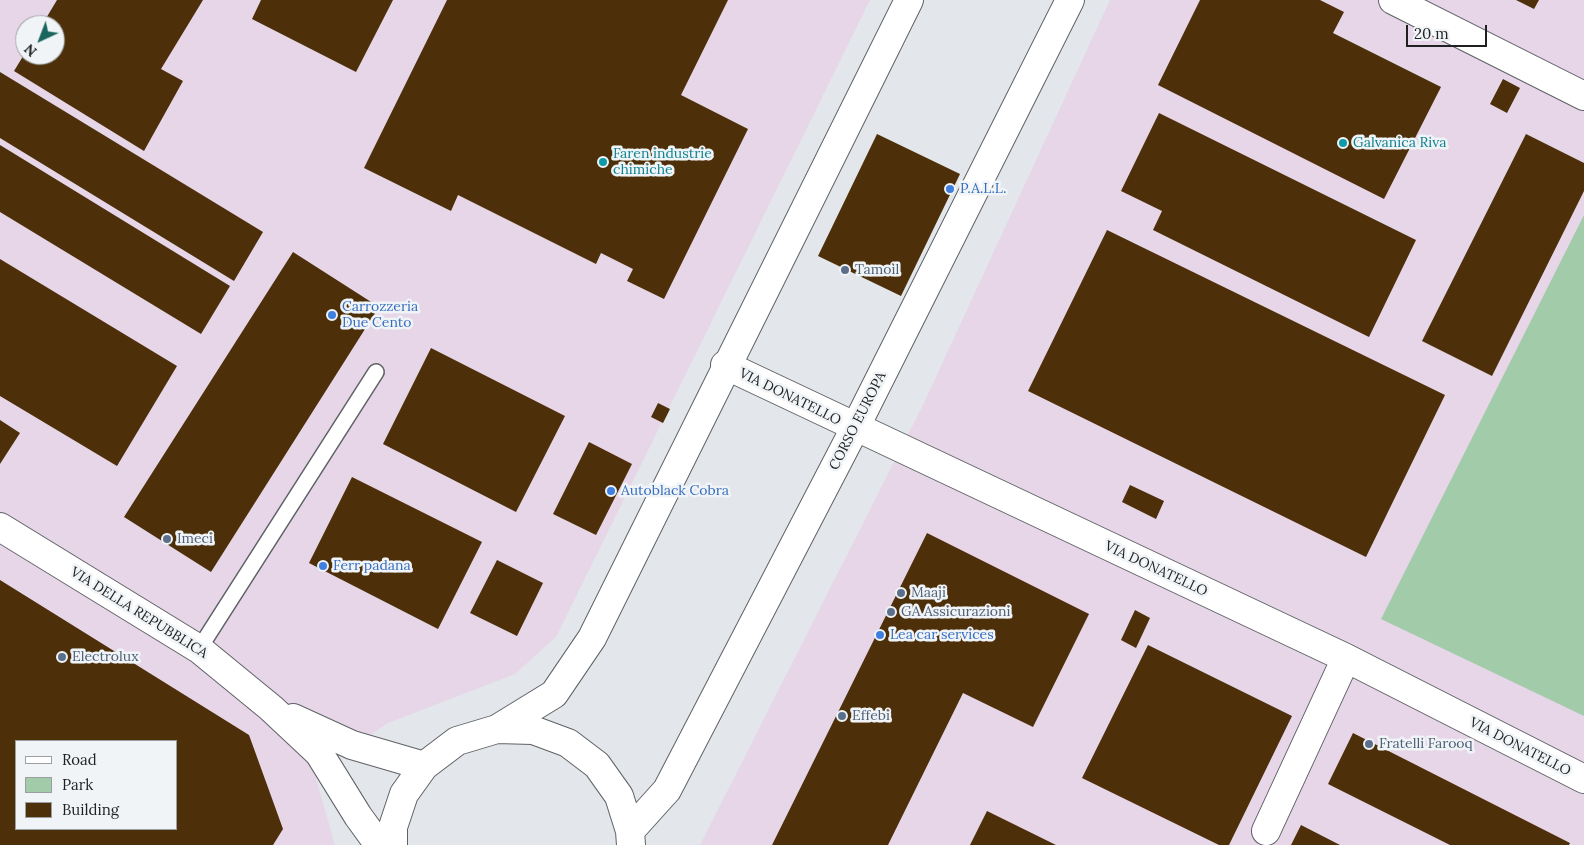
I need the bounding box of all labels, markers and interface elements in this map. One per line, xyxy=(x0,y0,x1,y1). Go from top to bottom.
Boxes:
north arrow xyxy=(15,15,65,65)
scale bar xyxy=(1409,15,1490,47)
text: 20 m xyxy=(1414,24,1449,43)
text: N xyxy=(20,40,41,61)
place label: Galvanica Riva xyxy=(1353,135,1446,151)
marker: Galvanica Riva xyxy=(1337,137,1349,149)
place label: Faren industrie chimiche xyxy=(613,146,712,178)
marker: Faren industrie chimiche xyxy=(597,156,609,168)
place label: P.A.L.L. xyxy=(960,181,1006,197)
marker: P.A.L.L. xyxy=(944,183,956,195)
place label: Tamoil xyxy=(855,262,899,278)
marker: Tamoil xyxy=(839,264,851,276)
place label: Carrozzeria Due Cento xyxy=(342,299,418,332)
marker: Carrozzeria Due Cento xyxy=(326,309,338,321)
street label: VIA DONATELLO xyxy=(736,365,844,429)
street label: CORSO EUROPA xyxy=(826,369,890,473)
place label: Autoblack Cobra xyxy=(621,483,729,499)
marker: Autoblack Cobra xyxy=(605,485,617,497)
place label: Imeci xyxy=(177,531,213,547)
marker: Imeci xyxy=(161,533,173,545)
street label: VIA DONATELLO xyxy=(1102,538,1210,600)
place label: Ferr padana xyxy=(333,558,411,574)
marker: Ferr padana xyxy=(317,560,329,572)
street label: VIA DELLA REPUBBLICA xyxy=(67,564,211,662)
place label: Maaji xyxy=(911,585,946,601)
marker: Maaji xyxy=(895,587,907,599)
place label: GA Assicurazioni xyxy=(901,604,1010,620)
marker: GA Assicurazioni xyxy=(885,606,897,618)
place label: Lea car services xyxy=(890,627,994,643)
marker: Lea car services xyxy=(874,629,886,641)
place label: Electrolux xyxy=(72,649,139,665)
marker: Electrolux xyxy=(56,651,68,663)
place label: Effebi xyxy=(852,708,890,724)
marker: Effebi xyxy=(836,710,848,722)
street label: VIA DONATELLO xyxy=(1467,714,1573,780)
place label: Fratelli Farooq xyxy=(1379,736,1473,752)
marker: Fratelli Farooq xyxy=(1363,738,1375,750)
legend xyxy=(15,740,178,830)
text: Road xyxy=(62,750,97,769)
text: Park xyxy=(62,775,93,794)
text: Building xyxy=(62,800,119,819)

